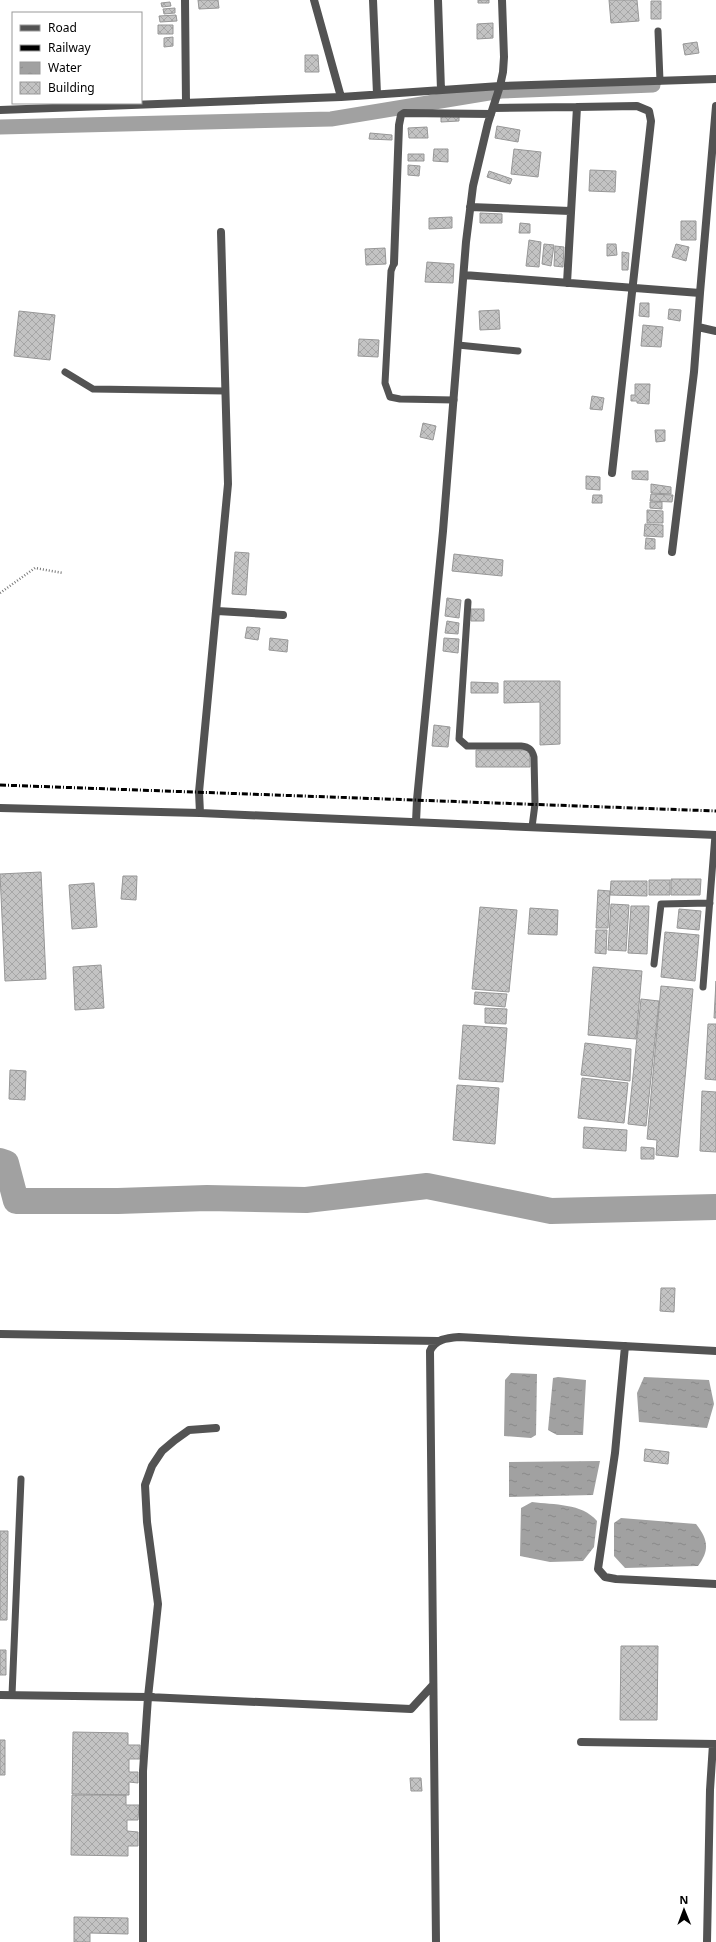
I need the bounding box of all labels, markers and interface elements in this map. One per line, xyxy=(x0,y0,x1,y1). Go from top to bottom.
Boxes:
legend xyxy=(12,12,142,104)
text: Road xyxy=(48,19,77,36)
text: Railway xyxy=(48,39,92,56)
text: Water xyxy=(48,59,82,76)
text: Building xyxy=(48,79,95,96)
north arrow xyxy=(664,1890,704,1930)
text: N xyxy=(679,1892,688,1907)

